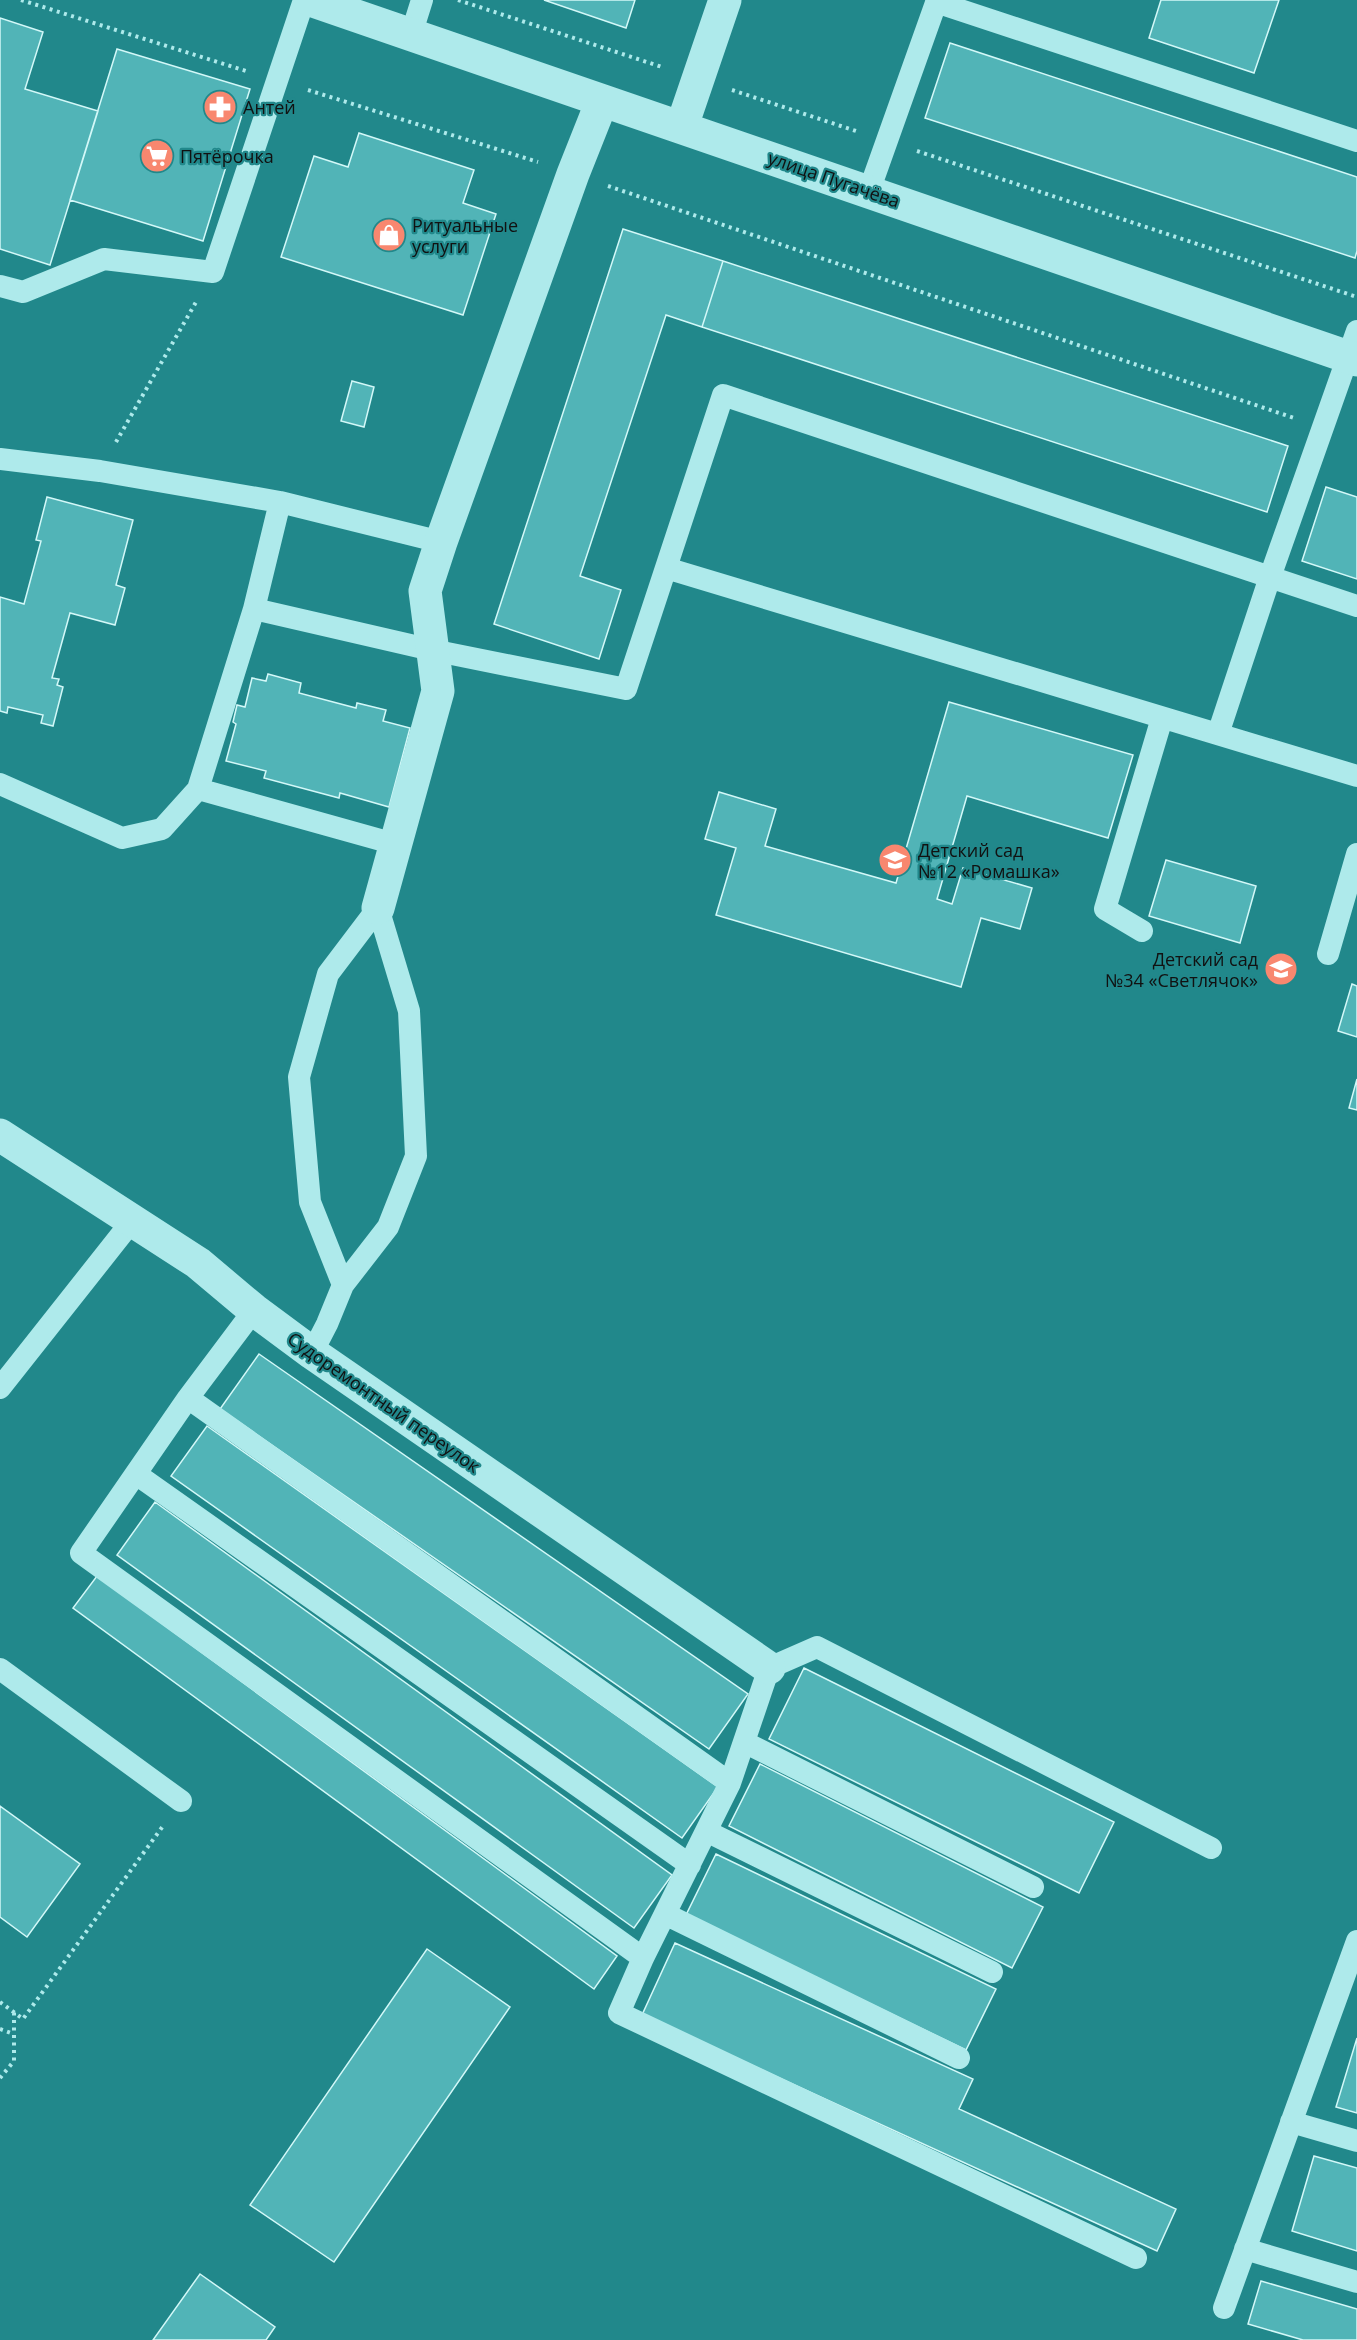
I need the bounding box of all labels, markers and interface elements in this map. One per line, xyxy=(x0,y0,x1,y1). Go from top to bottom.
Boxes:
pharmacy icon: Антей xyxy=(202,89,238,125)
place label: Антей xyxy=(243,95,296,119)
supermarket icon: Пятёрочка xyxy=(139,138,175,174)
place label: Пятёрочка xyxy=(180,144,274,168)
street label: улица Пугачёва xyxy=(765,145,903,213)
place label: Ритуальные услуги xyxy=(412,213,518,258)
shop icon: Ритуальные услуги xyxy=(371,217,407,253)
place label: Детский сад №12 «Ромашка» xyxy=(918,838,1060,883)
school or university icon: Детский сад №12 «Ромашка» xyxy=(877,842,913,878)
place label: Детский сад №34 «Светлячок» xyxy=(1105,947,1258,992)
school or university icon: Детский сад №34 «Светлячок» xyxy=(1263,951,1299,987)
street label: Судоремонтный переулок xyxy=(283,1326,486,1478)

